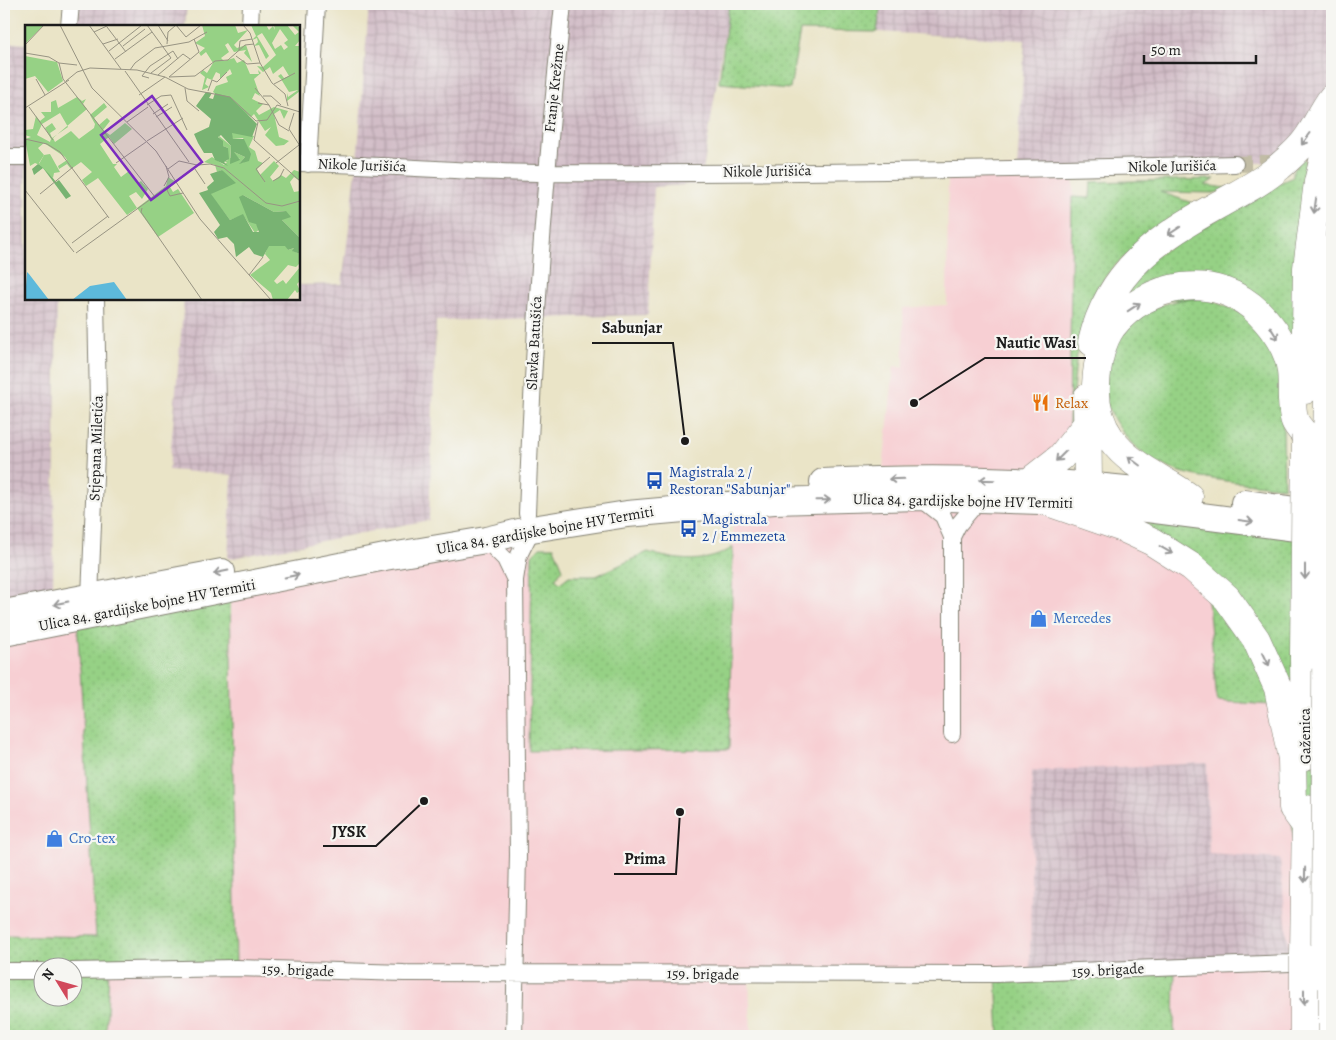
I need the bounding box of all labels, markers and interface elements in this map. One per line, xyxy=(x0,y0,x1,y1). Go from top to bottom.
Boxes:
inset map xyxy=(25,25,300,300)
scale bar xyxy=(1144,32,1256,64)
text: 50 m xyxy=(1151,40,1181,60)
street label: Franje Krežme xyxy=(539,42,569,134)
one-way arrow xyxy=(1301,132,1311,146)
street label: Nikole Jurišića xyxy=(317,153,407,177)
street label: Nikole Jurišića xyxy=(1127,155,1217,177)
street label: Nikole Jurišića xyxy=(722,160,812,182)
one-way arrow xyxy=(1310,198,1320,214)
one-way arrow xyxy=(1167,226,1181,236)
street label: Slavka Batušića xyxy=(522,295,546,391)
one-way arrow xyxy=(1127,302,1141,313)
callout: Sabunjar xyxy=(592,312,673,343)
text: Sabunjar xyxy=(602,317,663,339)
one-way arrow xyxy=(1270,325,1280,339)
callout: Nautic Wasi xyxy=(985,327,1086,358)
text: Nautic Wasi xyxy=(996,332,1077,354)
restaurant icon: Relax xyxy=(1031,393,1051,413)
place label: Relax xyxy=(1055,393,1088,413)
street label: Stjepana Miletića xyxy=(84,395,108,501)
one-way arrow xyxy=(1055,449,1067,462)
one-way arrow xyxy=(1127,456,1140,467)
place label: Magistrala 2 / Restoran "Sabunjar" xyxy=(669,462,790,499)
bus stop icon: Magistrala 2 / Restoran "Sabunjar" xyxy=(645,471,665,491)
one-way arrow xyxy=(889,474,905,484)
one-way arrow xyxy=(979,476,995,485)
street label: Ulica 84. gardijske bojne HV Termiti xyxy=(853,489,1073,513)
one-way arrow xyxy=(814,495,831,505)
street label: Ulica 84. gardijske bojne HV Termiti xyxy=(435,501,655,559)
place label: Magistrala 2 / Emmezeta xyxy=(702,509,786,546)
one-way arrow xyxy=(1238,517,1254,527)
bus stop icon: Magistrala 2 / Emmezeta xyxy=(678,518,698,538)
one-way arrow xyxy=(1159,545,1173,555)
one-way arrow xyxy=(1300,564,1310,580)
one-way arrow xyxy=(213,568,229,577)
one-way arrow xyxy=(284,571,300,580)
street label: Ulica 84. gardijske bojne HV Termiti xyxy=(37,574,257,636)
one-way arrow xyxy=(54,598,70,608)
shop icon: Mercedes xyxy=(1029,608,1049,628)
place label: Mercedes xyxy=(1053,608,1111,628)
one-way arrow xyxy=(1262,651,1271,666)
street label: Gaženica xyxy=(1295,708,1315,764)
callout: JYSK xyxy=(323,815,376,846)
text: JYSK xyxy=(332,821,366,843)
shop icon: Cro-tex xyxy=(45,828,65,848)
place label: Cro-tex xyxy=(69,828,115,848)
callout: Prima xyxy=(614,843,676,874)
text: Prima xyxy=(624,848,666,870)
one-way arrow xyxy=(1300,866,1310,883)
north arrow xyxy=(32,958,82,1008)
street label: 159. brigade xyxy=(1071,958,1145,982)
street label: 159. brigade xyxy=(262,959,335,981)
street label: 159. brigade xyxy=(667,963,740,985)
text: N xyxy=(37,965,59,984)
one-way arrow xyxy=(1299,988,1309,1004)

